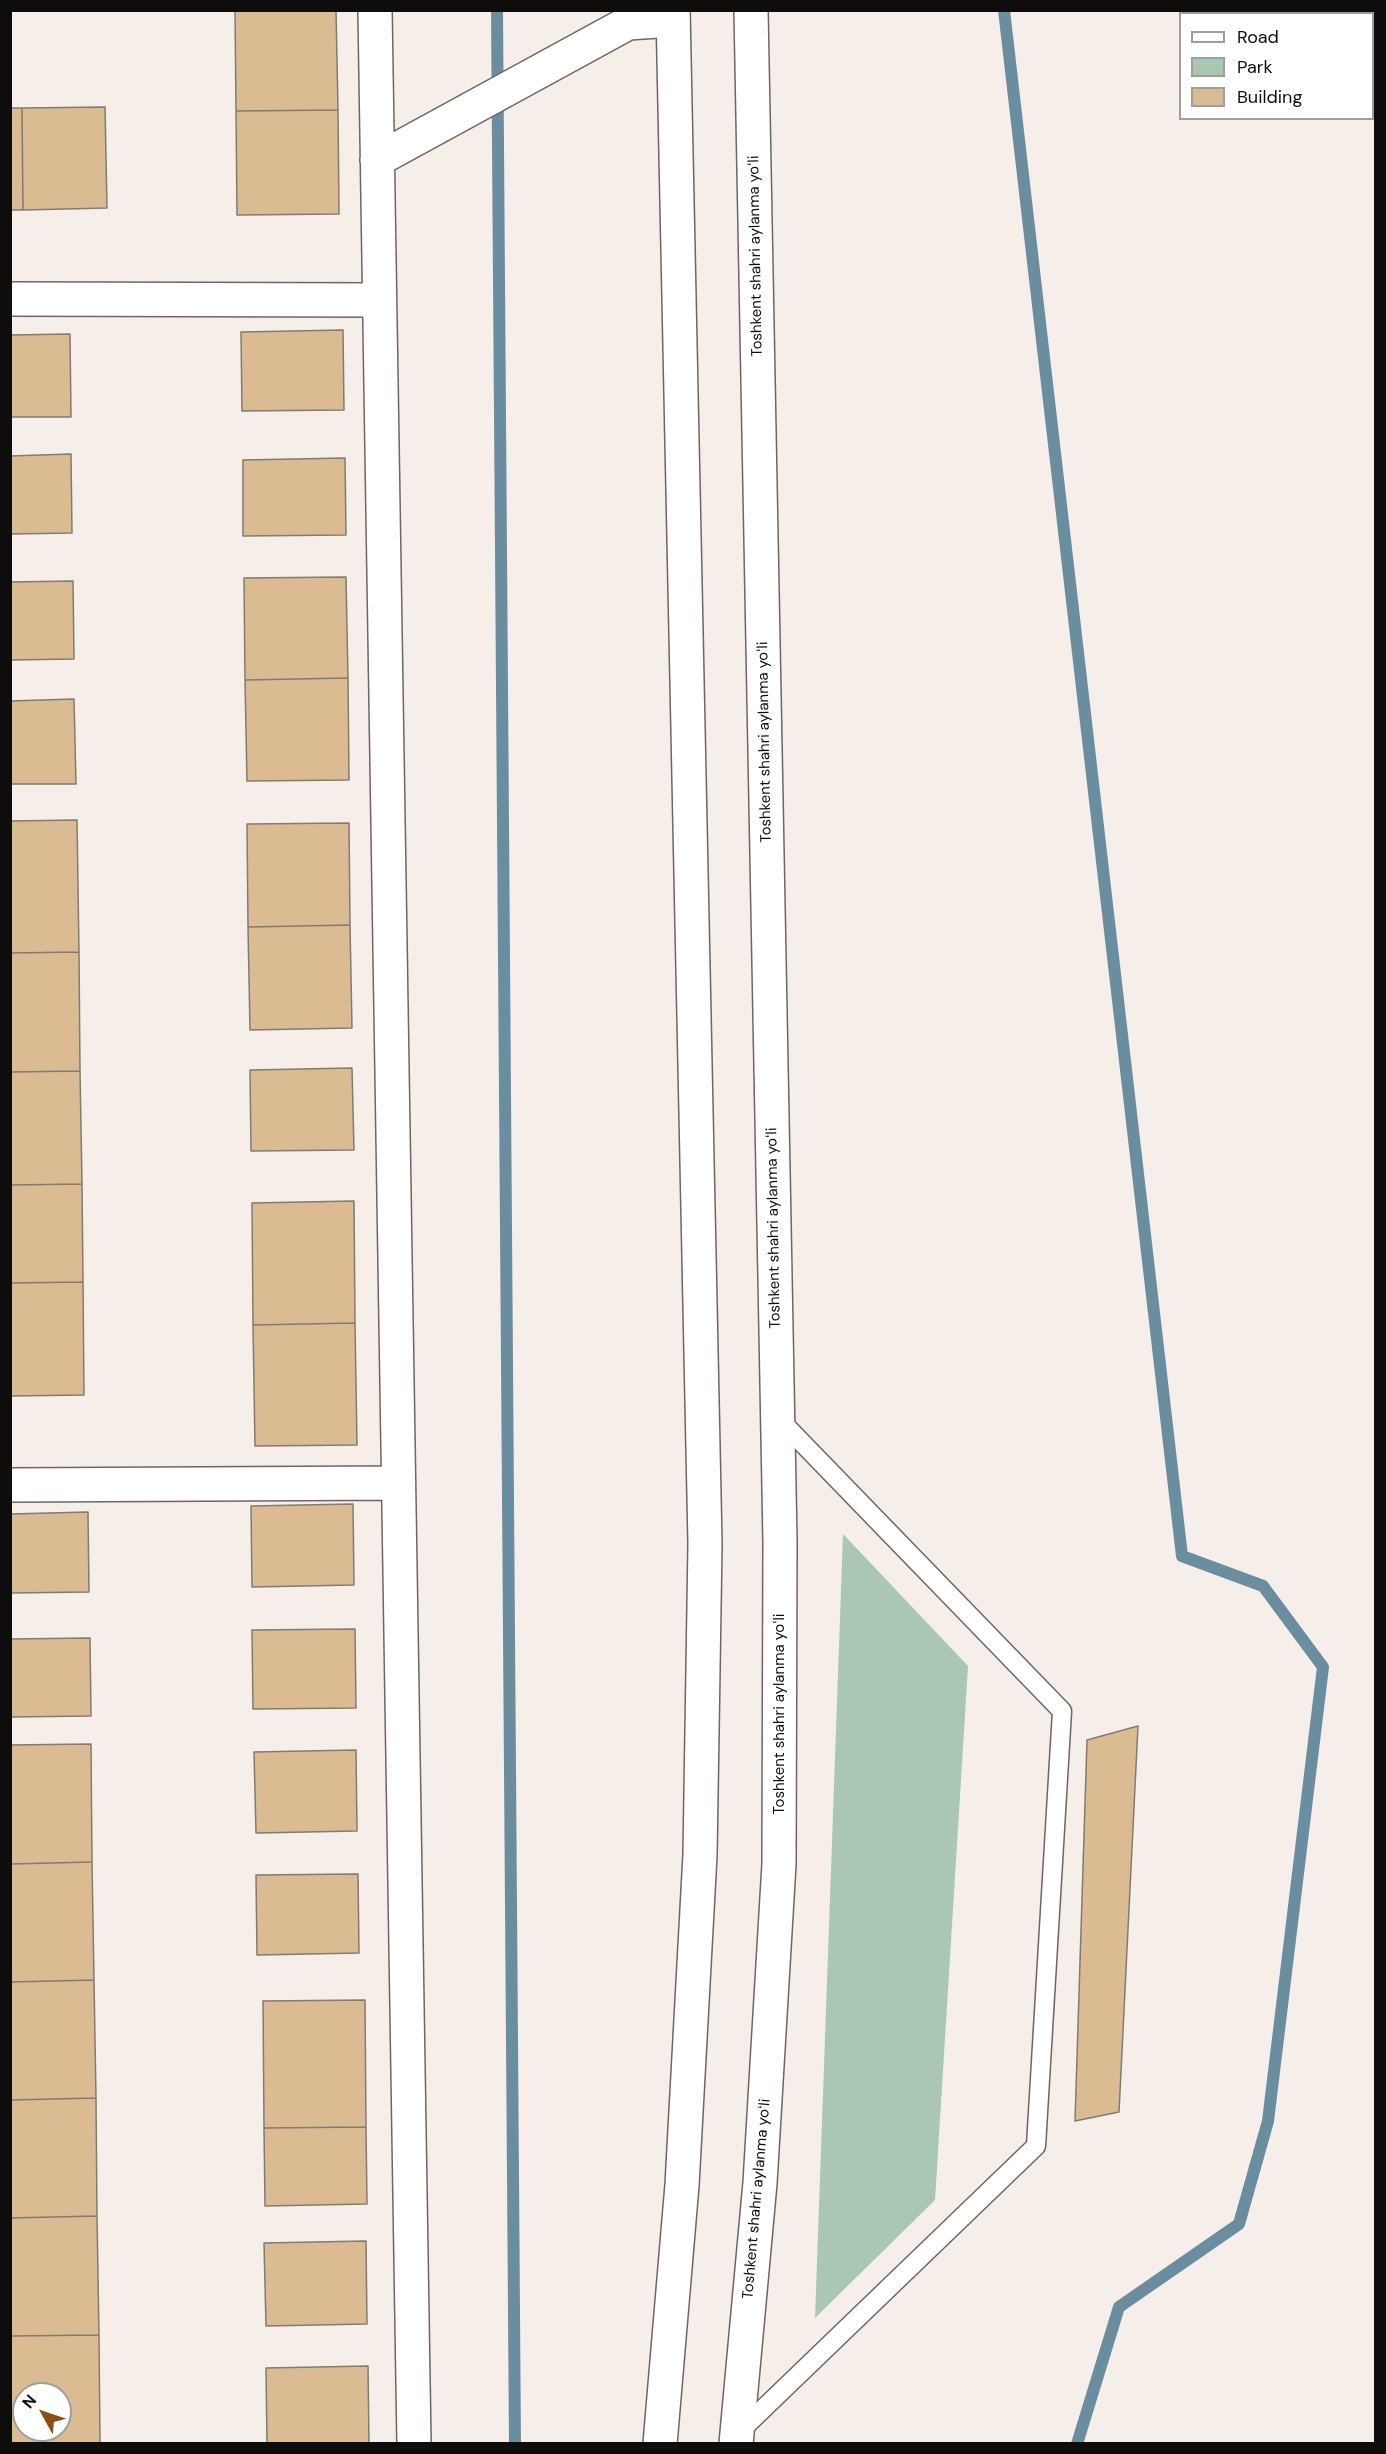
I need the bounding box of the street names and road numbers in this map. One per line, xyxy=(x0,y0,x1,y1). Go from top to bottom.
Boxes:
street label: Toshkent shahri aylanma yoʻli xyxy=(745,155,767,357)
street label: Toshkent shahri aylanma yoʻli xyxy=(754,641,776,843)
street label: Toshkent shahri aylanma yoʻli xyxy=(763,1127,785,1329)
street label: Toshkent shahri aylanma yoʻli xyxy=(771,1614,789,1814)
street label: Toshkent shahri aylanma yoʻli xyxy=(739,2098,775,2300)

